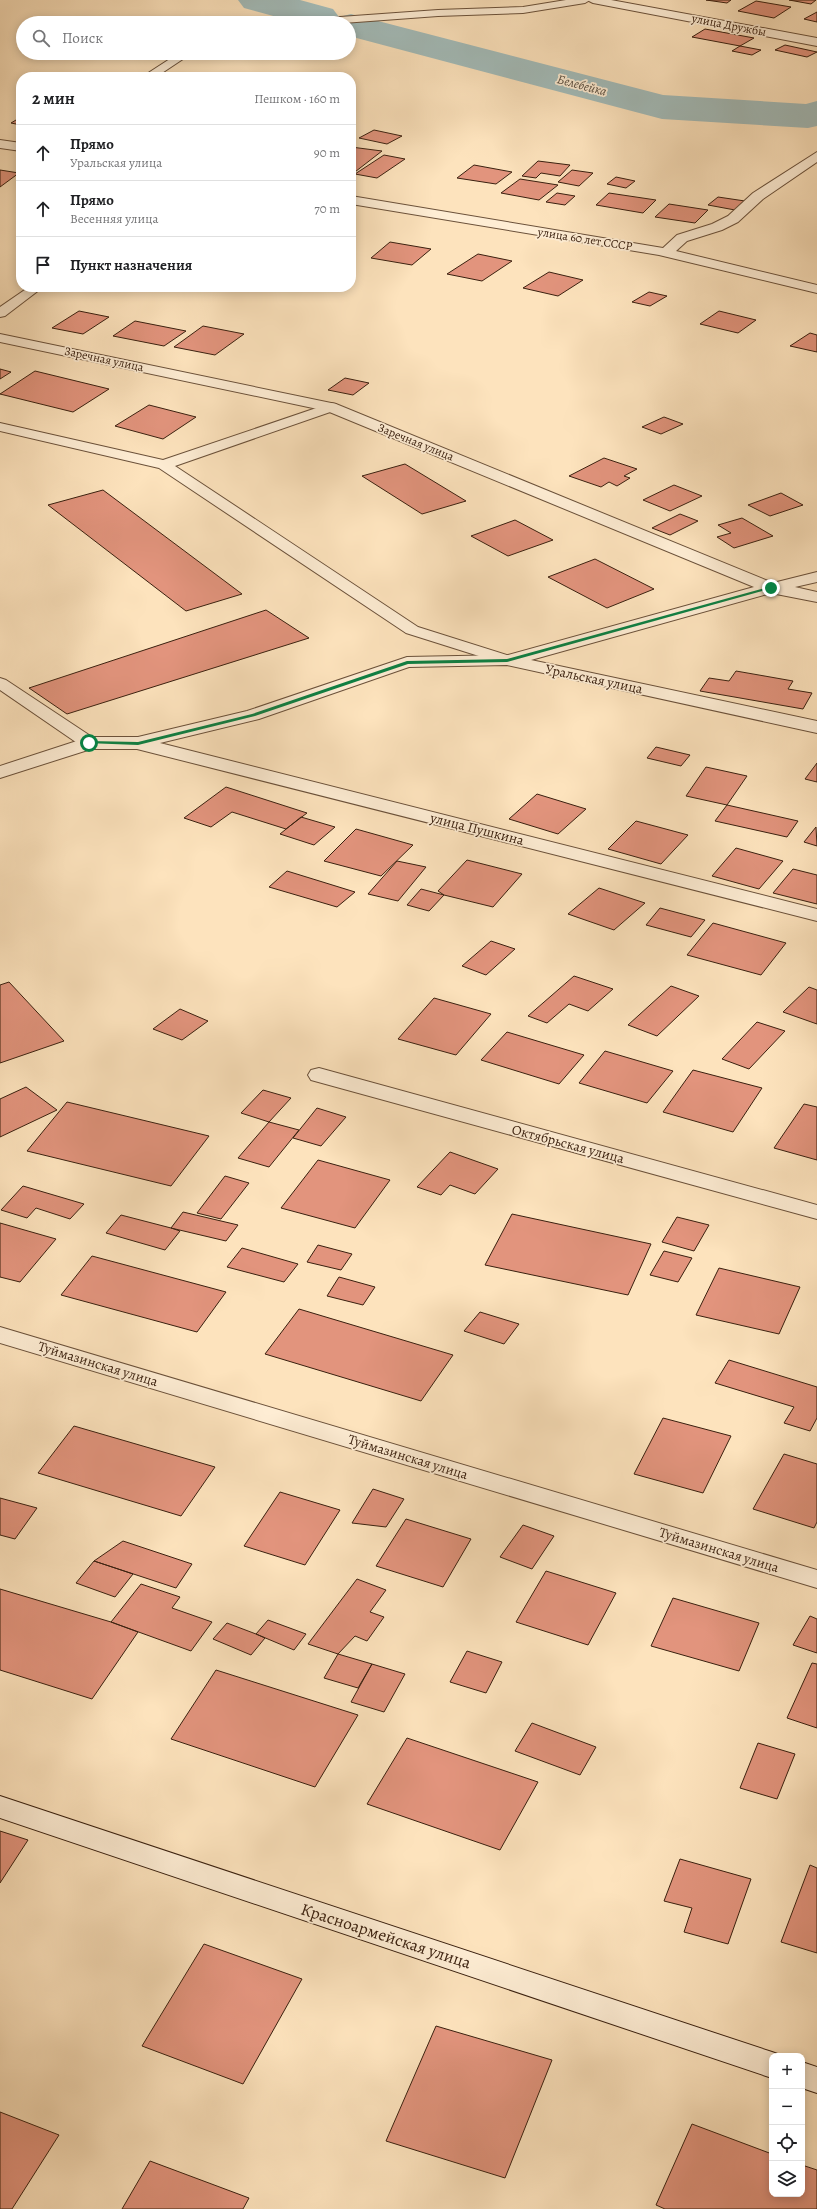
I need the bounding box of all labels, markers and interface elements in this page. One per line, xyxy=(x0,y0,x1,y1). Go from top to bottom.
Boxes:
street label: улица Дружбы xyxy=(689,10,768,40)
search box xyxy=(16,16,356,60)
icon: search xyxy=(30,27,52,49)
text: Поиск xyxy=(62,28,103,48)
water label: Белебейка xyxy=(555,70,609,100)
text: 2 мин xyxy=(32,87,75,110)
text: Пешком · 160 m xyxy=(254,90,340,107)
text: Прямо xyxy=(70,134,114,154)
icon: ahead xyxy=(32,142,54,164)
text: 90 m xyxy=(314,144,340,161)
text: Уральская улица xyxy=(70,154,162,171)
text: Прямо xyxy=(70,190,114,210)
icon: ahead xyxy=(32,198,54,220)
text: 70 m xyxy=(314,200,340,217)
text: Весенняя улица xyxy=(70,210,158,227)
street label: улица 60 лет СССР xyxy=(536,223,634,254)
icon: arrive xyxy=(32,254,54,276)
text: Пункт назначения xyxy=(70,255,192,275)
street label: Заречная улица xyxy=(63,343,146,375)
street label: Заречная улица xyxy=(376,419,457,465)
route end xyxy=(762,579,780,597)
street label: Уральская улица xyxy=(543,659,645,699)
route start xyxy=(80,734,98,752)
street label: улица Пушкина xyxy=(427,808,526,850)
street label: Октябрьская улица xyxy=(510,1120,627,1168)
street label: Туймазинская улица xyxy=(36,1337,161,1391)
street label: Туймазинская улица xyxy=(346,1430,471,1484)
street label: Туймазинская улица xyxy=(657,1523,782,1577)
street label: Красноармейская улица xyxy=(298,1898,474,1974)
map controls xyxy=(769,2053,805,2197)
button: + xyxy=(769,2053,805,2089)
button: − xyxy=(769,2089,805,2125)
button: locate xyxy=(769,2125,805,2161)
button: layers xyxy=(769,2161,805,2197)

